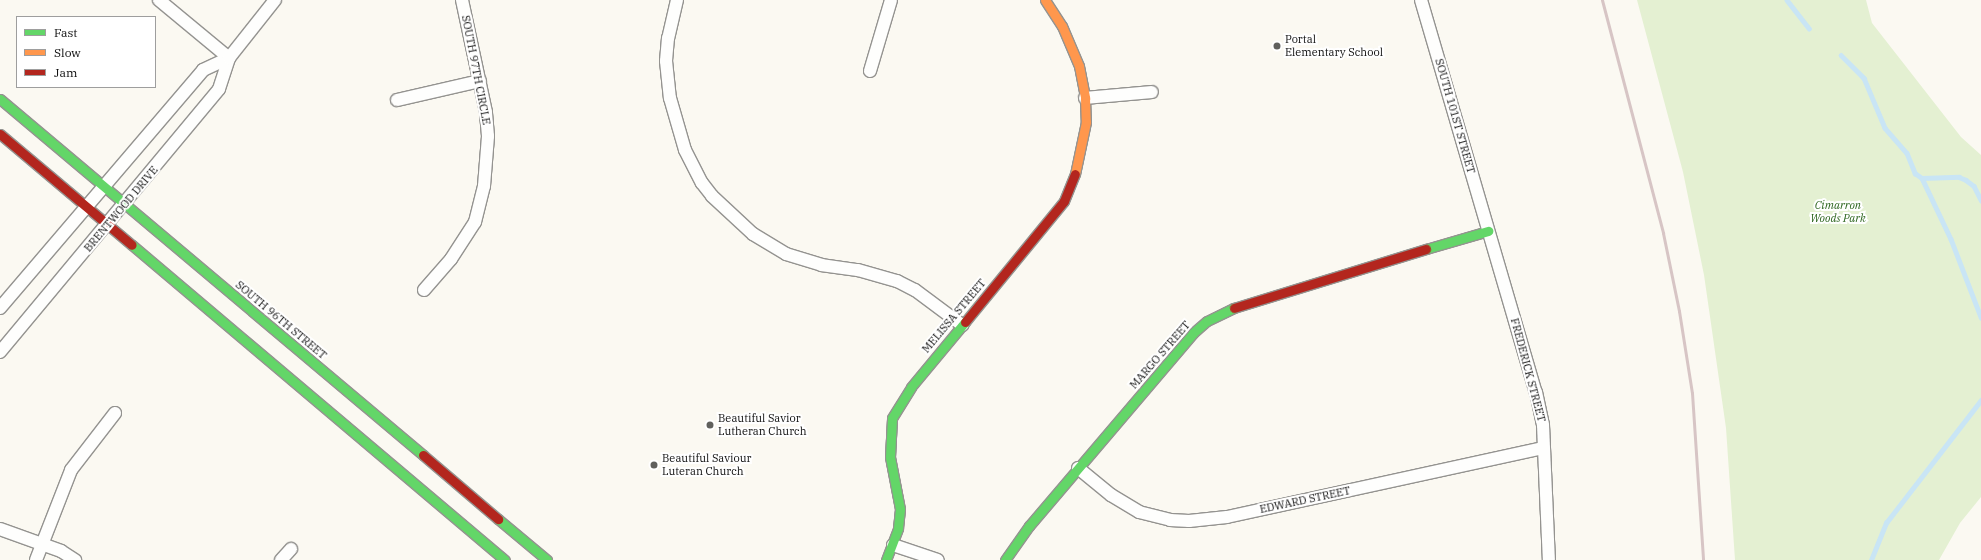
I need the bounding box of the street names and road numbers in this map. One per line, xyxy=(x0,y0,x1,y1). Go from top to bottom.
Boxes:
street label: SOUTH 97TH CIRCLE xyxy=(459,14,493,126)
street label: SOUTH 101ST STREET xyxy=(1432,57,1478,175)
street label: BRENTWOOD DRIVE xyxy=(81,163,161,255)
street label: MELISSA STREET xyxy=(919,277,989,355)
street label: SOUTH 96TH STREET xyxy=(233,278,329,362)
street label: FREDERICK STREET xyxy=(1508,317,1548,423)
street label: MARGO STREET xyxy=(1127,319,1193,391)
street label: EDWARD STREET xyxy=(1258,484,1352,516)

